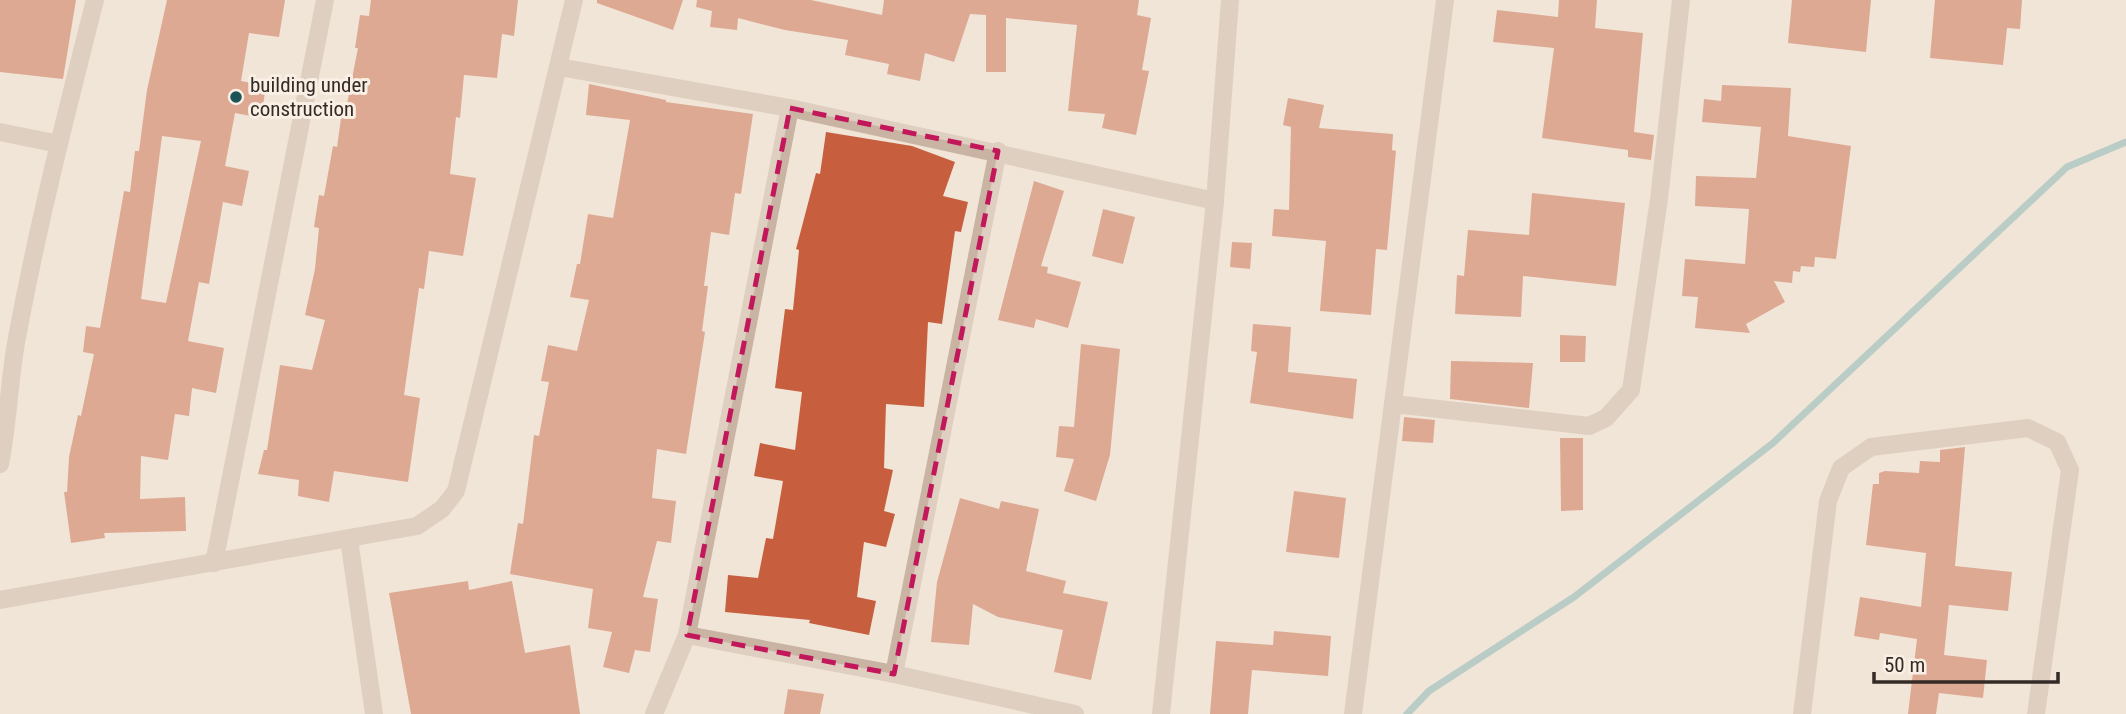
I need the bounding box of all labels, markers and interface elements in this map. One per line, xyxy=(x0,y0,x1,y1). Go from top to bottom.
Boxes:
place label: building under construction xyxy=(250,73,368,121)
marker: building under construction xyxy=(228,89,244,105)
scale bar xyxy=(1874,640,2058,684)
text: 50 m xyxy=(1884,653,1925,677)

